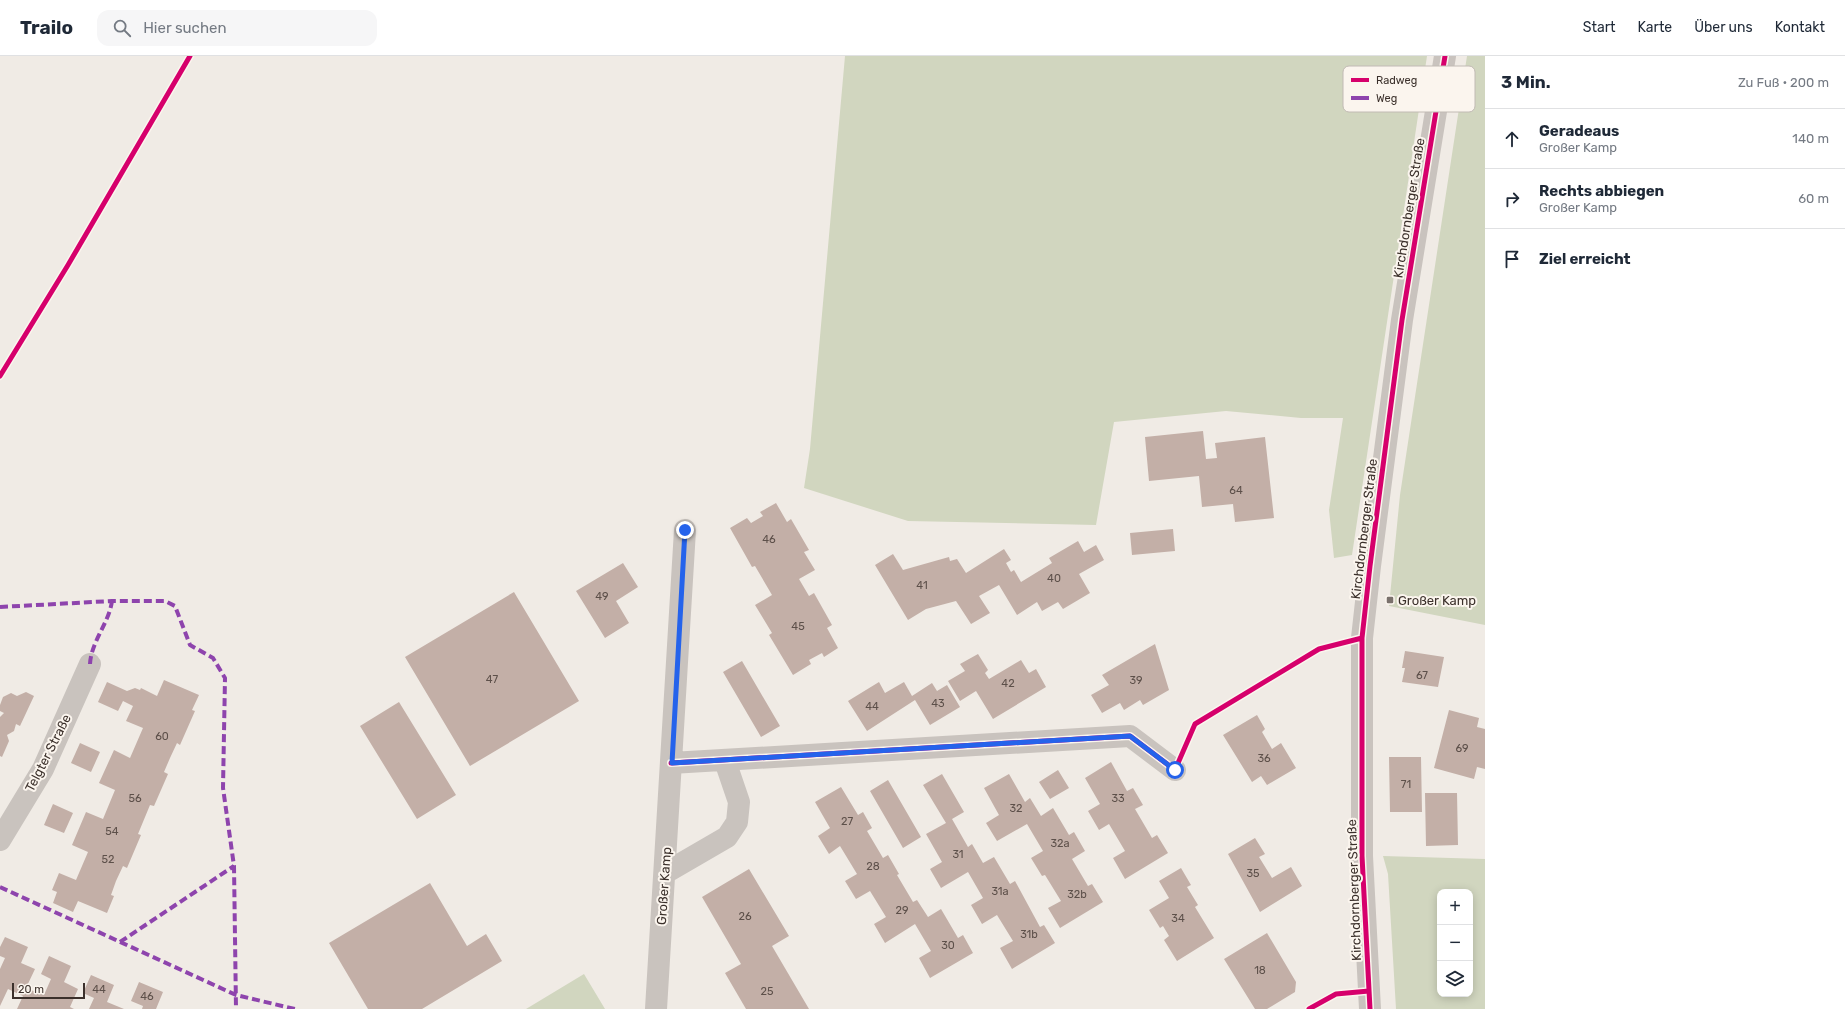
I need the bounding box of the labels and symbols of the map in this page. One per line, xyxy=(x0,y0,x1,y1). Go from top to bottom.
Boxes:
legend xyxy=(1343,66,1475,112)
text: Radweg xyxy=(1376,74,1417,87)
text: Weg xyxy=(1376,92,1397,105)
street label: Kirchdornberger Straße xyxy=(1391,137,1428,279)
street label: Kirchdornberger Straße xyxy=(1348,458,1381,600)
house number: 64 xyxy=(1229,484,1243,497)
route end xyxy=(676,521,694,539)
house number: 46 xyxy=(762,533,776,546)
house number: 40 xyxy=(1047,572,1061,585)
house number: 41 xyxy=(916,579,928,592)
house number: 49 xyxy=(595,590,609,603)
place label: Großer Kamp xyxy=(1398,593,1476,608)
marker: Großer Kamp xyxy=(1385,595,1395,605)
house number: 45 xyxy=(791,620,805,633)
house number: 67 xyxy=(1416,669,1428,682)
house number: 47 xyxy=(486,673,498,686)
house number: 39 xyxy=(1129,674,1143,687)
house number: 42 xyxy=(1001,677,1015,690)
house number: 43 xyxy=(931,697,945,710)
house number: 44 xyxy=(865,700,879,713)
street label: Telgter Straße xyxy=(22,712,75,795)
house number: 60 xyxy=(155,730,169,743)
house number: 69 xyxy=(1455,742,1469,755)
house number: 36 xyxy=(1257,752,1271,765)
route start xyxy=(1166,761,1184,779)
house number: 71 xyxy=(1401,778,1411,791)
house number: 56 xyxy=(128,792,142,805)
house number: 33 xyxy=(1111,792,1125,805)
house number: 32 xyxy=(1009,802,1023,815)
house number: 27 xyxy=(841,815,853,828)
street label: Kirchdornberger Straße xyxy=(1344,819,1365,961)
house number: 54 xyxy=(105,825,119,838)
house number: 32a xyxy=(1050,837,1070,850)
street label: Großer Kamp xyxy=(654,846,674,925)
house number: 31 xyxy=(952,848,964,861)
house number: 52 xyxy=(102,853,115,866)
house number: 28 xyxy=(866,860,880,873)
house number: 35 xyxy=(1246,867,1260,880)
house number: 31a xyxy=(991,885,1009,898)
house number: 32b xyxy=(1067,888,1087,901)
house number: 29 xyxy=(896,904,908,917)
house number: 26 xyxy=(738,910,752,923)
house number: 34 xyxy=(1171,912,1185,925)
house number: 31b xyxy=(1020,928,1038,941)
house number: 30 xyxy=(941,939,955,952)
house number: 18 xyxy=(1254,964,1266,977)
scale bar xyxy=(12,981,85,1000)
house number: 44 xyxy=(92,983,106,996)
house number: 25 xyxy=(761,985,774,998)
house number: 46 xyxy=(140,990,154,1003)

